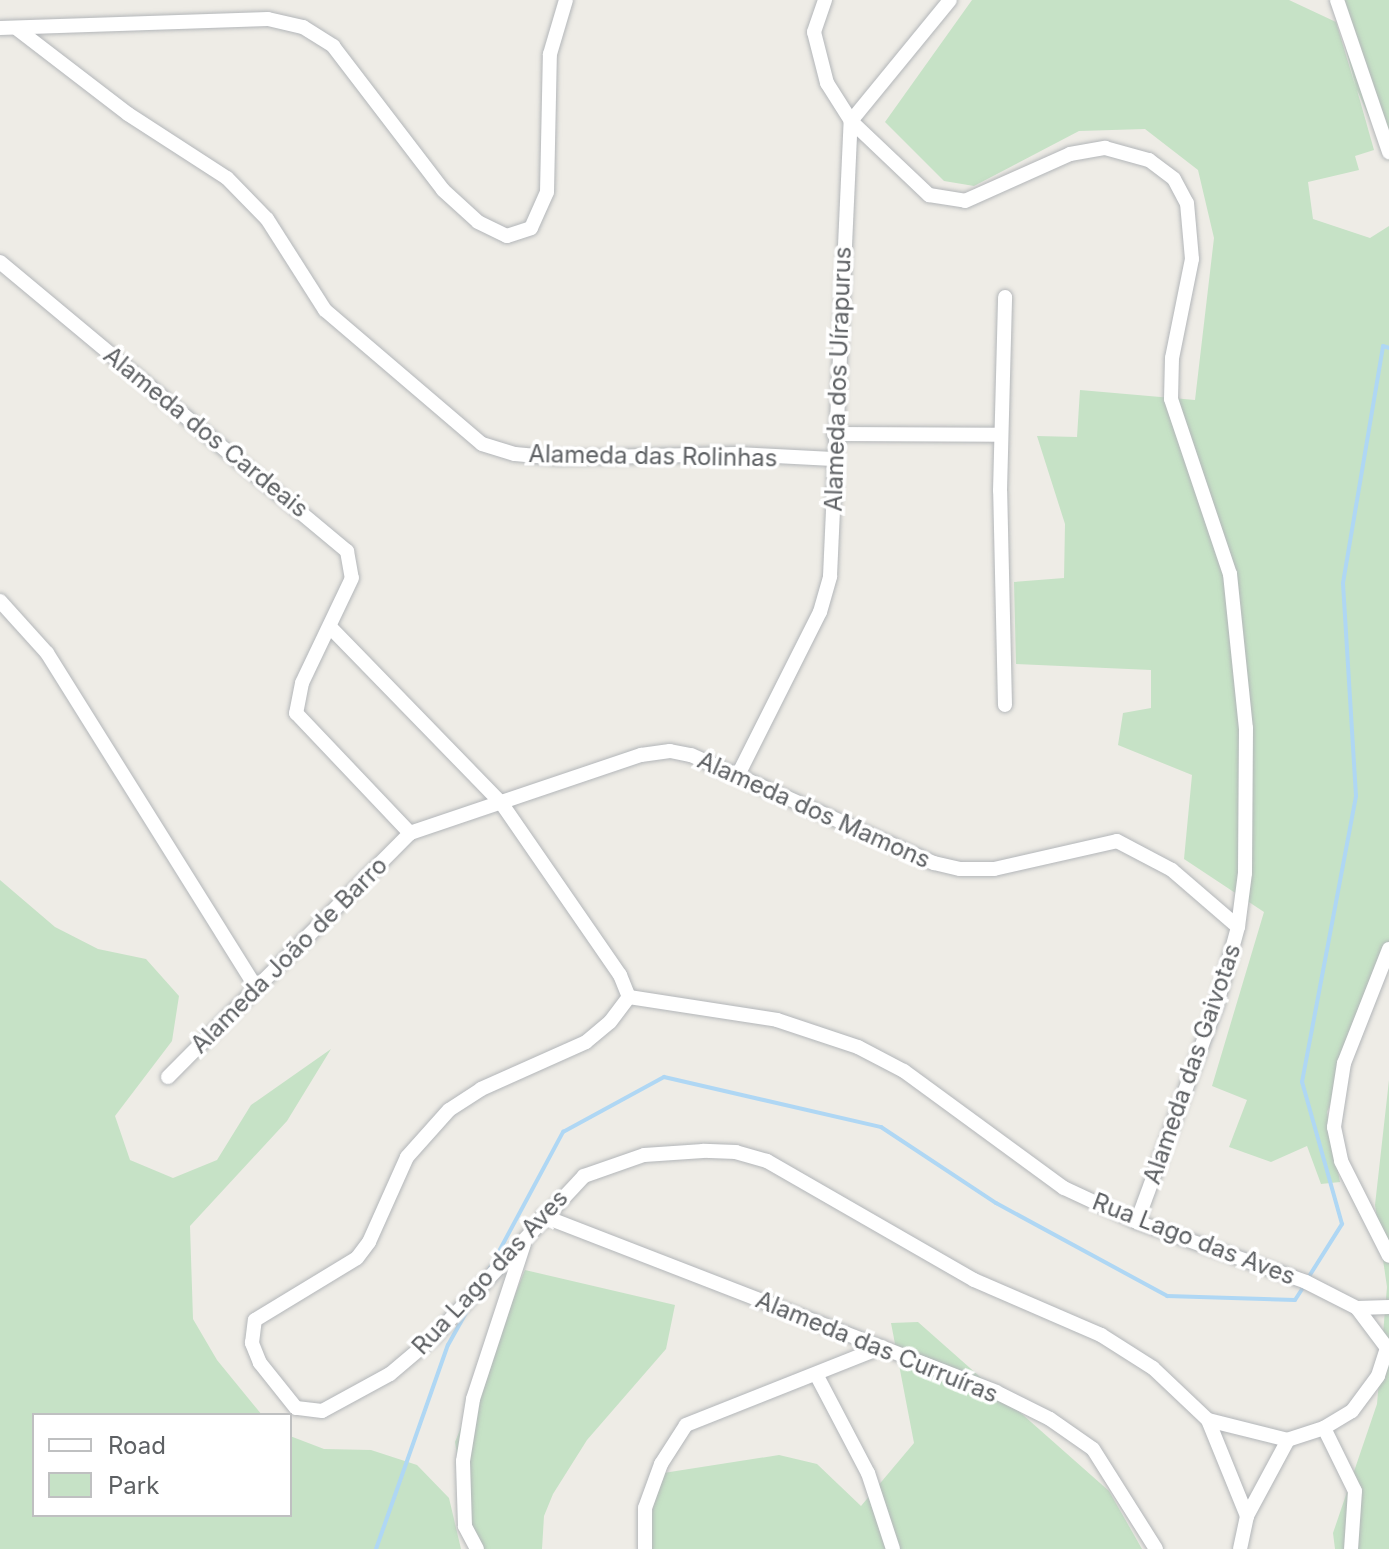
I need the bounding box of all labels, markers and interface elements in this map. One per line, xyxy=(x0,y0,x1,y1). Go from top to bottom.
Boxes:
street label: Alameda dos Uírapurus xyxy=(819,246,857,512)
street label: Alameda dos Cardeais xyxy=(98,341,314,523)
street label: Alameda das Rolinhas xyxy=(528,439,778,473)
street label: Alameda dos Mamons xyxy=(693,746,935,874)
street label: Alameda João de Barro xyxy=(185,851,393,1059)
street label: Alameda das Gaivotas xyxy=(1137,940,1247,1188)
street label: Rua Lago das Aves xyxy=(406,1184,574,1360)
street label: Rua Lago das Aves xyxy=(1088,1187,1300,1291)
street label: Alameda das Curruíras xyxy=(752,1285,1002,1409)
legend xyxy=(32,1413,292,1517)
text: Road xyxy=(108,1431,166,1460)
text: Park xyxy=(108,1471,159,1500)

